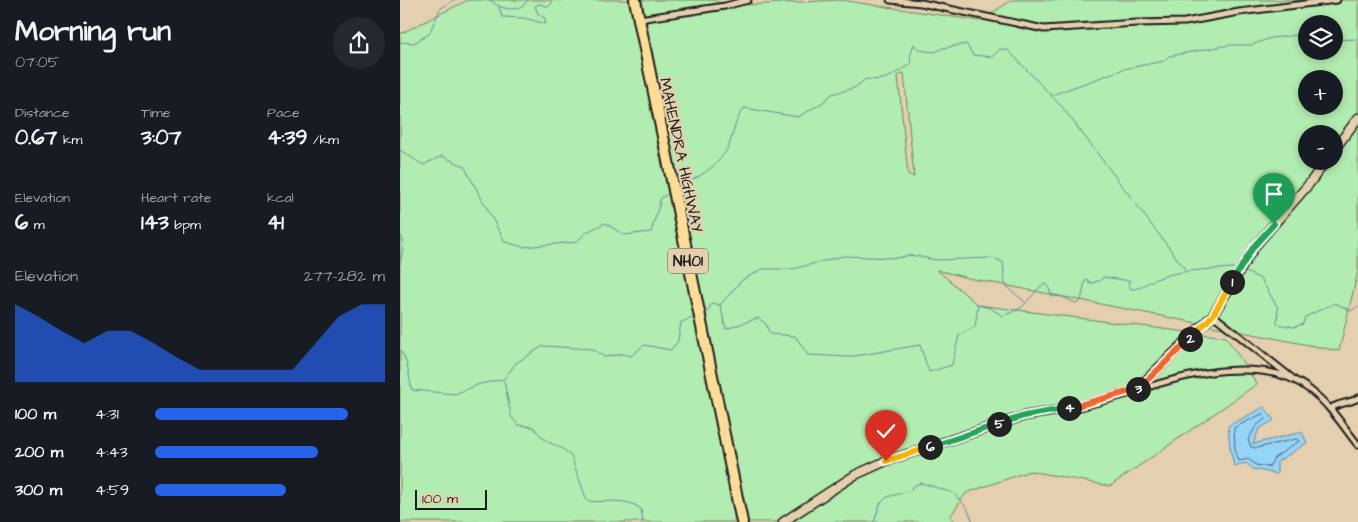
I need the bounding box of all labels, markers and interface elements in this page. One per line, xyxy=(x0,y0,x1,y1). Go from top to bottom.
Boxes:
text: Morning run xyxy=(15,12,171,51)
map controls xyxy=(1298,15,1343,170)
button: layers xyxy=(1298,15,1343,60)
button: share xyxy=(333,17,385,69)
text: 07:05 xyxy=(15,51,59,73)
button: + xyxy=(1298,70,1343,115)
street label: MAHENDRA HIGHWAY xyxy=(654,76,708,235)
text: Distance xyxy=(15,103,69,123)
text: Time xyxy=(141,103,170,123)
text: Pace xyxy=(267,103,299,123)
text: 0.67 xyxy=(15,123,57,152)
text: 3:07 xyxy=(141,123,181,152)
text: 4:39 xyxy=(267,123,307,152)
button: − xyxy=(1298,125,1343,170)
text: km xyxy=(57,130,82,150)
text: /km xyxy=(307,130,339,150)
pin xyxy=(1253,173,1295,224)
icon: arrive xyxy=(1260,180,1288,208)
text: Elevation xyxy=(15,188,70,208)
text: Heart rate xyxy=(141,188,211,208)
text: kcal xyxy=(267,188,294,208)
text: 6 xyxy=(15,208,28,237)
text: 143 xyxy=(141,208,169,237)
text: 41 xyxy=(267,208,284,237)
text: m xyxy=(28,215,45,235)
text: bpm xyxy=(169,215,201,235)
road number: NH01 xyxy=(668,248,708,274)
text: Elevation xyxy=(15,265,78,287)
text: 277–282 m xyxy=(304,265,385,287)
pin: 1 xyxy=(1220,270,1244,294)
text: 1 xyxy=(1232,272,1233,292)
pin: 2 xyxy=(1178,326,1202,352)
text: 2 xyxy=(1186,329,1195,349)
pin: 3 xyxy=(1126,376,1150,402)
text: 3 xyxy=(1135,379,1142,399)
pin: 4 xyxy=(1056,396,1082,420)
text: 4 xyxy=(1065,398,1074,418)
text: 100 m xyxy=(15,403,56,425)
text: 4:31 xyxy=(95,403,119,425)
pin xyxy=(865,410,907,461)
pin: 5 xyxy=(986,412,1012,436)
text: 5 xyxy=(995,414,1004,434)
icon: check xyxy=(872,417,900,445)
pin: 6 xyxy=(918,434,942,460)
text: 6 xyxy=(926,437,935,457)
text: 200 m xyxy=(15,441,63,463)
text: 4:43 xyxy=(95,441,128,463)
text: 300 m xyxy=(15,479,62,501)
text: 4:59 xyxy=(95,479,129,501)
scale bar xyxy=(415,487,488,510)
text: 100 m xyxy=(422,489,458,509)

